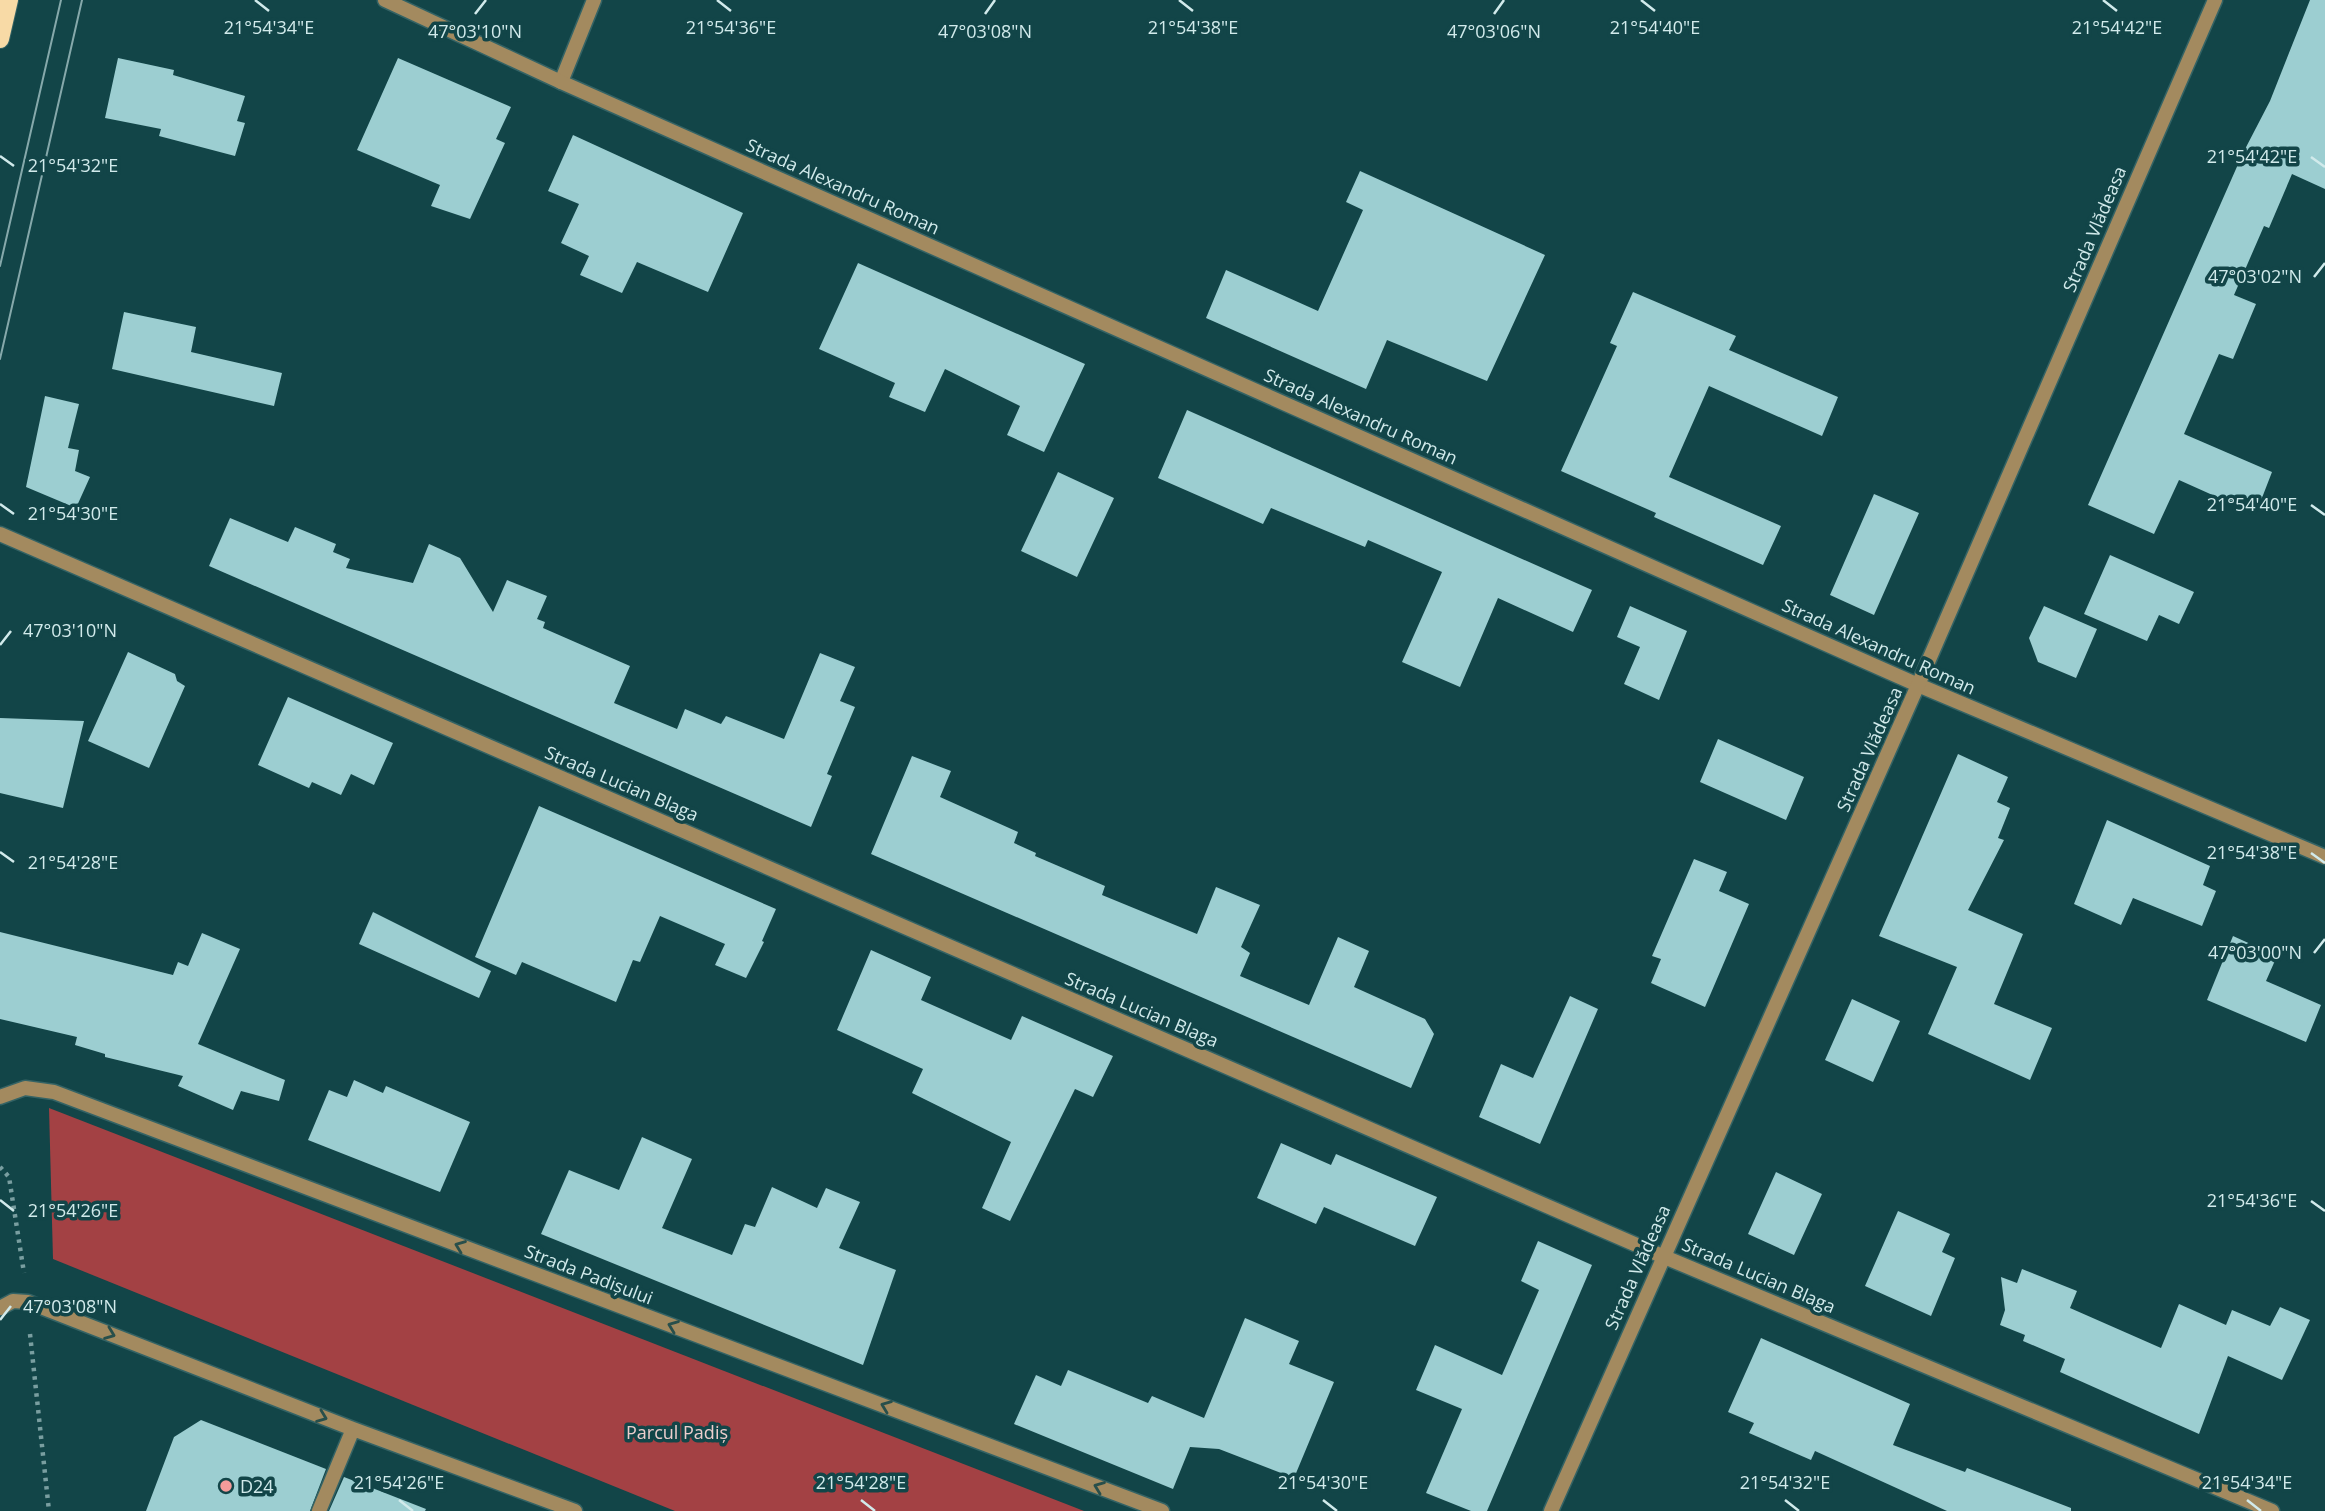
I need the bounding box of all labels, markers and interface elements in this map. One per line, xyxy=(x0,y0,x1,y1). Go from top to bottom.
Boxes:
text: 21°54'34"E xyxy=(224,15,314,39)
text: 21°54'36"E xyxy=(686,15,776,39)
text: 21°54'38"E xyxy=(1148,15,1238,39)
text: 21°54'40"E xyxy=(1610,15,1700,39)
text: 21°54'42"E xyxy=(2072,15,2162,39)
text: 47°03'10"N xyxy=(428,19,522,43)
text: 47°03'08"N xyxy=(938,19,1032,43)
text: 47°03'06"N xyxy=(1447,19,1541,43)
street label: Strada Alexandru Roman xyxy=(742,132,944,240)
text: 21°54'42"E xyxy=(2207,144,2297,168)
text: 21°54'32"E xyxy=(28,153,118,177)
street label: Strada Vlădeasa xyxy=(2057,162,2131,296)
text: 47°03'02"N xyxy=(2208,264,2302,288)
street label: Strada Alexandru Roman xyxy=(1260,362,1462,470)
text: 21°54'40"E xyxy=(2207,492,2297,516)
text: 21°54'30"E xyxy=(28,501,118,525)
street label: Strada Alexandru Roman xyxy=(1778,592,1980,700)
text: 47°03'10"N xyxy=(23,618,117,642)
street label: Strada Vlădeasa xyxy=(1831,683,1907,815)
street label: Strada Lucian Blaga xyxy=(542,740,702,826)
text: 21°54'38"E xyxy=(2207,840,2297,864)
text: 21°54'28"E xyxy=(28,850,118,874)
text: 47°03'00"N xyxy=(2208,940,2302,964)
street label: Strada Lucian Blaga xyxy=(1062,966,1222,1052)
text: 21°54'36"E xyxy=(2207,1188,2297,1212)
text: 21°54'26"E xyxy=(28,1198,118,1222)
street label: Strada Vlădeasa xyxy=(1599,1201,1675,1333)
street label: Strada Lucian Blaga xyxy=(1679,1232,1839,1318)
street label: Strada Padișului xyxy=(521,1239,657,1309)
one-way arrow xyxy=(455,1240,467,1254)
text: 47°03'08"N xyxy=(23,1294,117,1318)
one-way arrow xyxy=(667,1320,679,1334)
one-way arrow xyxy=(103,1326,115,1340)
one-way arrow xyxy=(880,1401,892,1415)
one-way arrow xyxy=(315,1409,327,1423)
park label: Parcul Padiș xyxy=(626,1420,728,1444)
text: 21°54'26"E xyxy=(354,1470,444,1494)
text: 21°54'28"E xyxy=(816,1470,906,1494)
text: 21°54'30"E xyxy=(1278,1470,1368,1494)
text: 21°54'32"E xyxy=(1740,1470,1830,1494)
text: 21°54'34"E xyxy=(2202,1470,2292,1494)
place label: D24 xyxy=(240,1474,274,1498)
marker: D24 xyxy=(218,1478,234,1494)
one-way arrow xyxy=(1093,1481,1105,1495)

